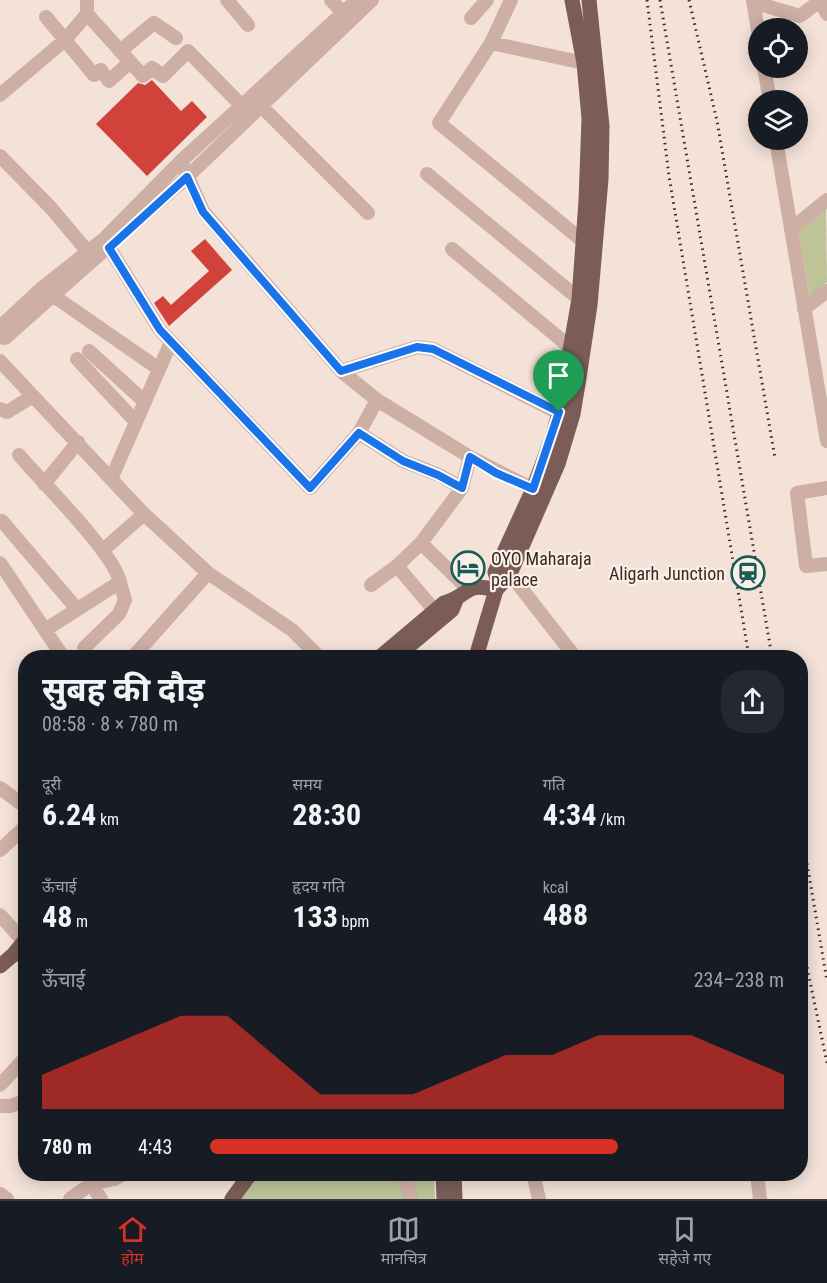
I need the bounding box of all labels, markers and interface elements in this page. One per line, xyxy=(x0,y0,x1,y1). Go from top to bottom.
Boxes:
map controls xyxy=(748,18,808,150)
button: locate xyxy=(748,18,808,78)
button: layers xyxy=(748,90,808,150)
pin xyxy=(533,350,584,412)
icon: arrive xyxy=(542,359,575,392)
place label: OYO Maharaja palace xyxy=(491,548,592,590)
hotel icon: OYO Maharaja palace xyxy=(450,550,486,586)
station icon: Aligarh Junction xyxy=(730,555,766,591)
place label: Aligarh Junction xyxy=(609,563,725,584)
text: सुबह की दौड़ xyxy=(42,670,205,709)
button: share xyxy=(721,670,784,733)
text: 08:58 · 8 × 780 m xyxy=(42,712,178,736)
text: दूरी xyxy=(42,775,61,794)
text: समय xyxy=(292,775,322,794)
text: गति xyxy=(543,775,565,794)
text: 6.24 xyxy=(42,797,96,832)
text: 28:30 xyxy=(292,797,361,832)
text: 4:34 xyxy=(543,797,596,832)
text: km xyxy=(96,810,119,829)
text: /km xyxy=(596,810,625,829)
text: ऊँचाई xyxy=(42,877,77,896)
text: हृदय गति xyxy=(292,877,345,896)
text: kcal xyxy=(543,878,568,897)
text: 488 xyxy=(543,897,588,932)
text: 48 xyxy=(42,899,72,934)
text: 133 xyxy=(292,899,338,934)
text: m xyxy=(72,912,88,931)
text: bpm xyxy=(338,912,369,931)
text: ऊँचाई xyxy=(42,968,85,992)
text: 234–238 m xyxy=(694,968,784,992)
text: 780 m xyxy=(42,1135,92,1159)
text: 4:43 xyxy=(138,1135,172,1159)
tab: होम xyxy=(116,1213,149,1271)
tab: मानचित्र xyxy=(381,1213,427,1271)
tab: सहेजे गए xyxy=(658,1213,711,1271)

